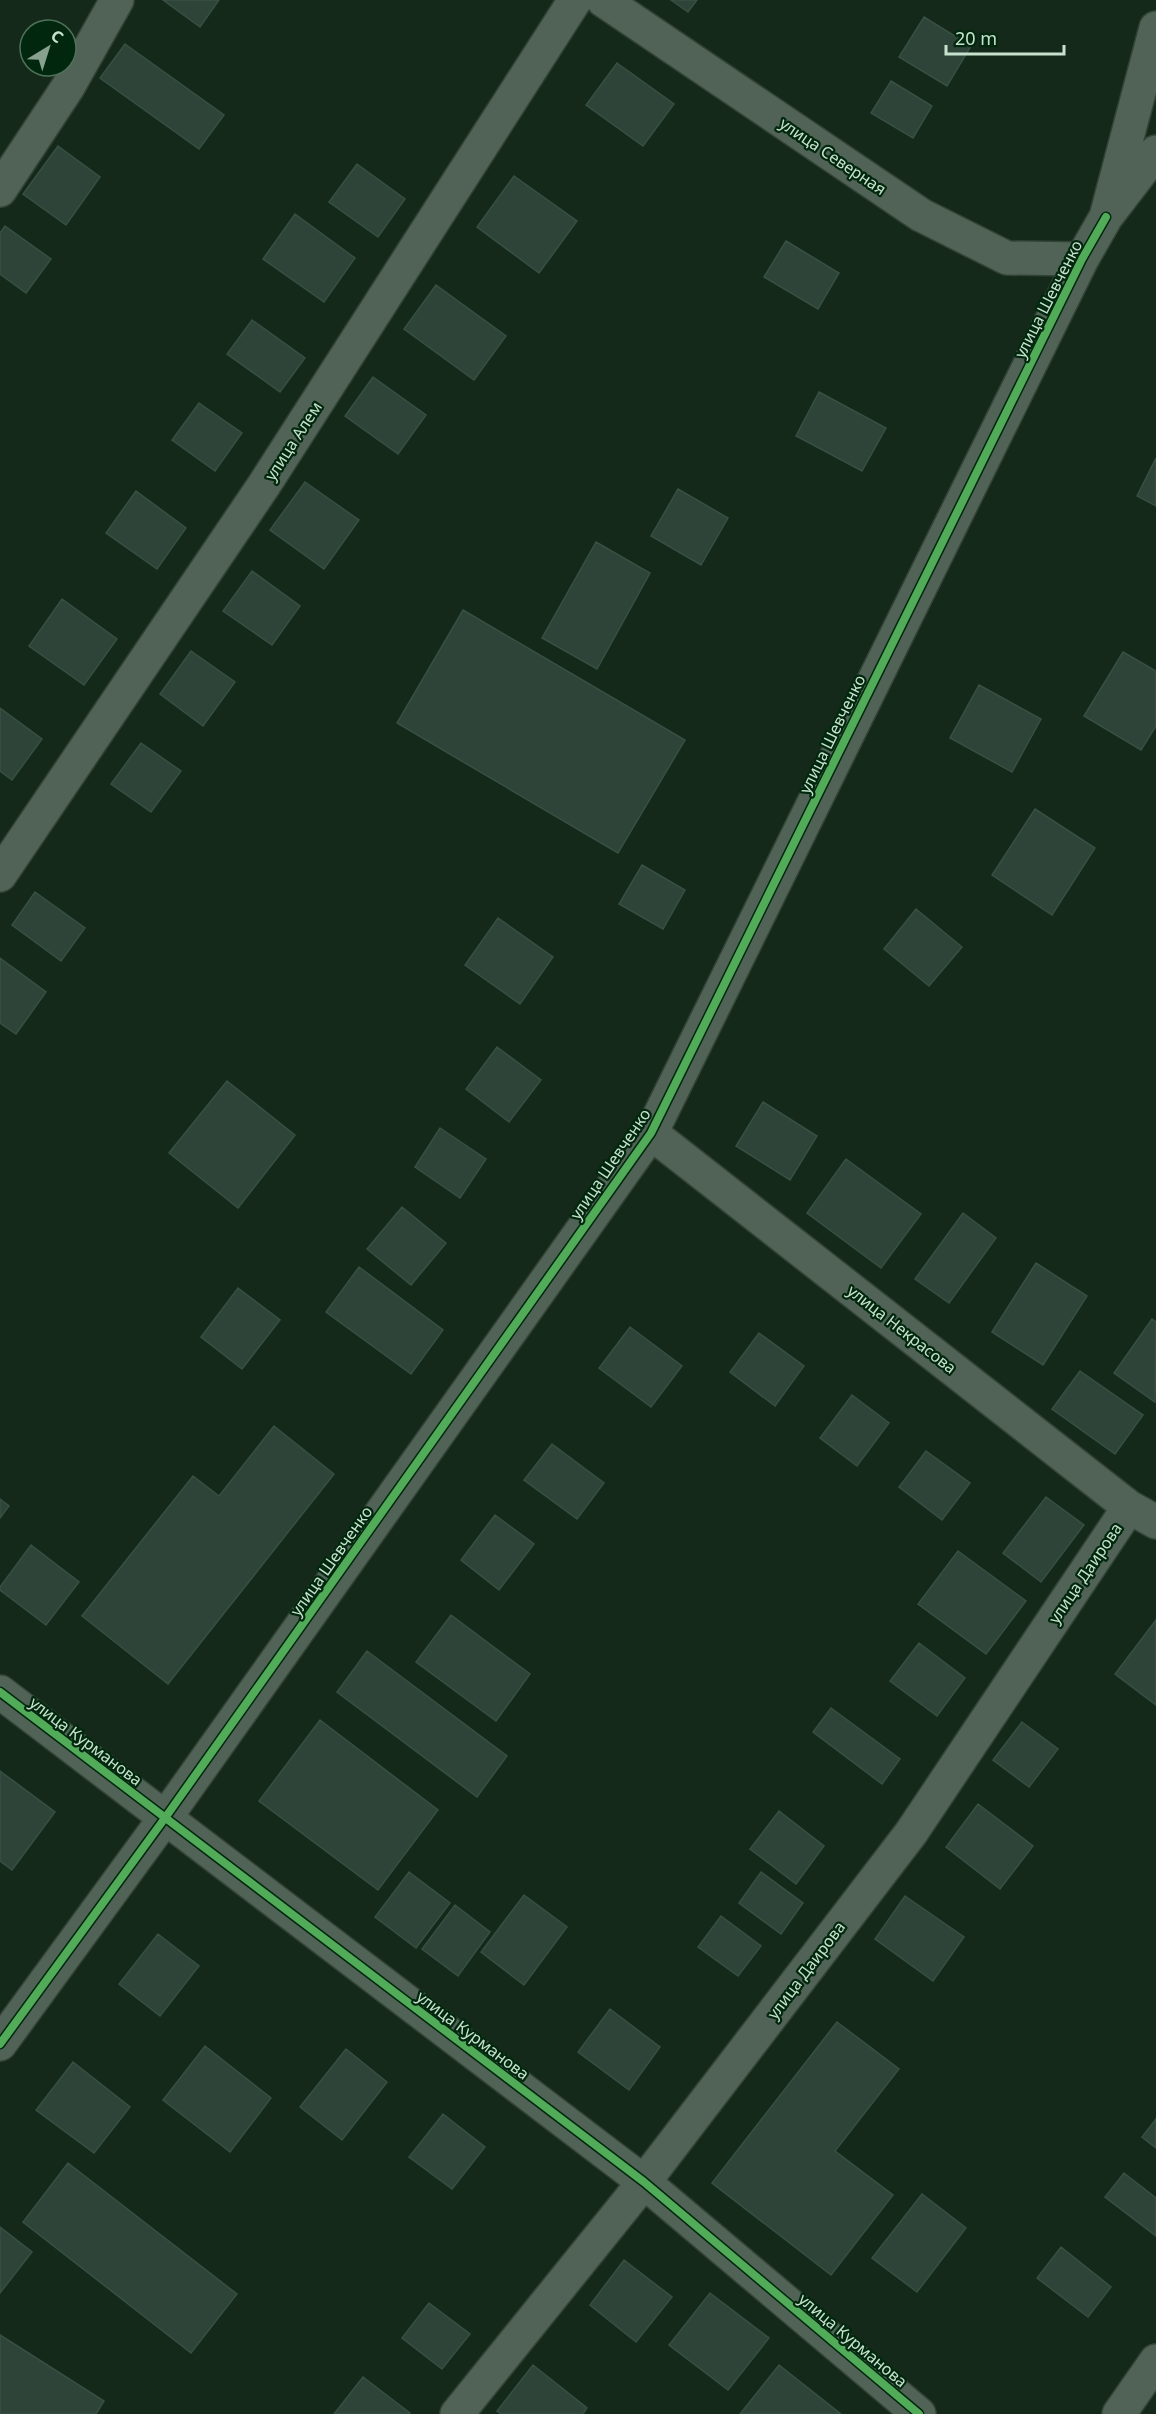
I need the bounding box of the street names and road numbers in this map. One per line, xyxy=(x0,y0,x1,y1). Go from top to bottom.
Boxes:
street label: улица Северная xyxy=(775,112,891,200)
street label: улица Шевченко xyxy=(1009,236,1087,362)
street label: улица Алем xyxy=(259,397,327,485)
street label: улица Шевченко xyxy=(794,671,870,797)
street label: улица Шевченко xyxy=(565,1104,655,1224)
street label: улица Некрасова xyxy=(843,1280,961,1378)
street label: улица Шевченко xyxy=(285,1502,377,1620)
street label: улица Даирова xyxy=(1043,1518,1127,1628)
street label: улица Курманова xyxy=(25,1691,147,1791)
street label: улица Даирова xyxy=(762,1917,850,2023)
street label: улица Курманова xyxy=(412,1985,534,2085)
street label: улица Курманова xyxy=(794,2288,912,2392)

